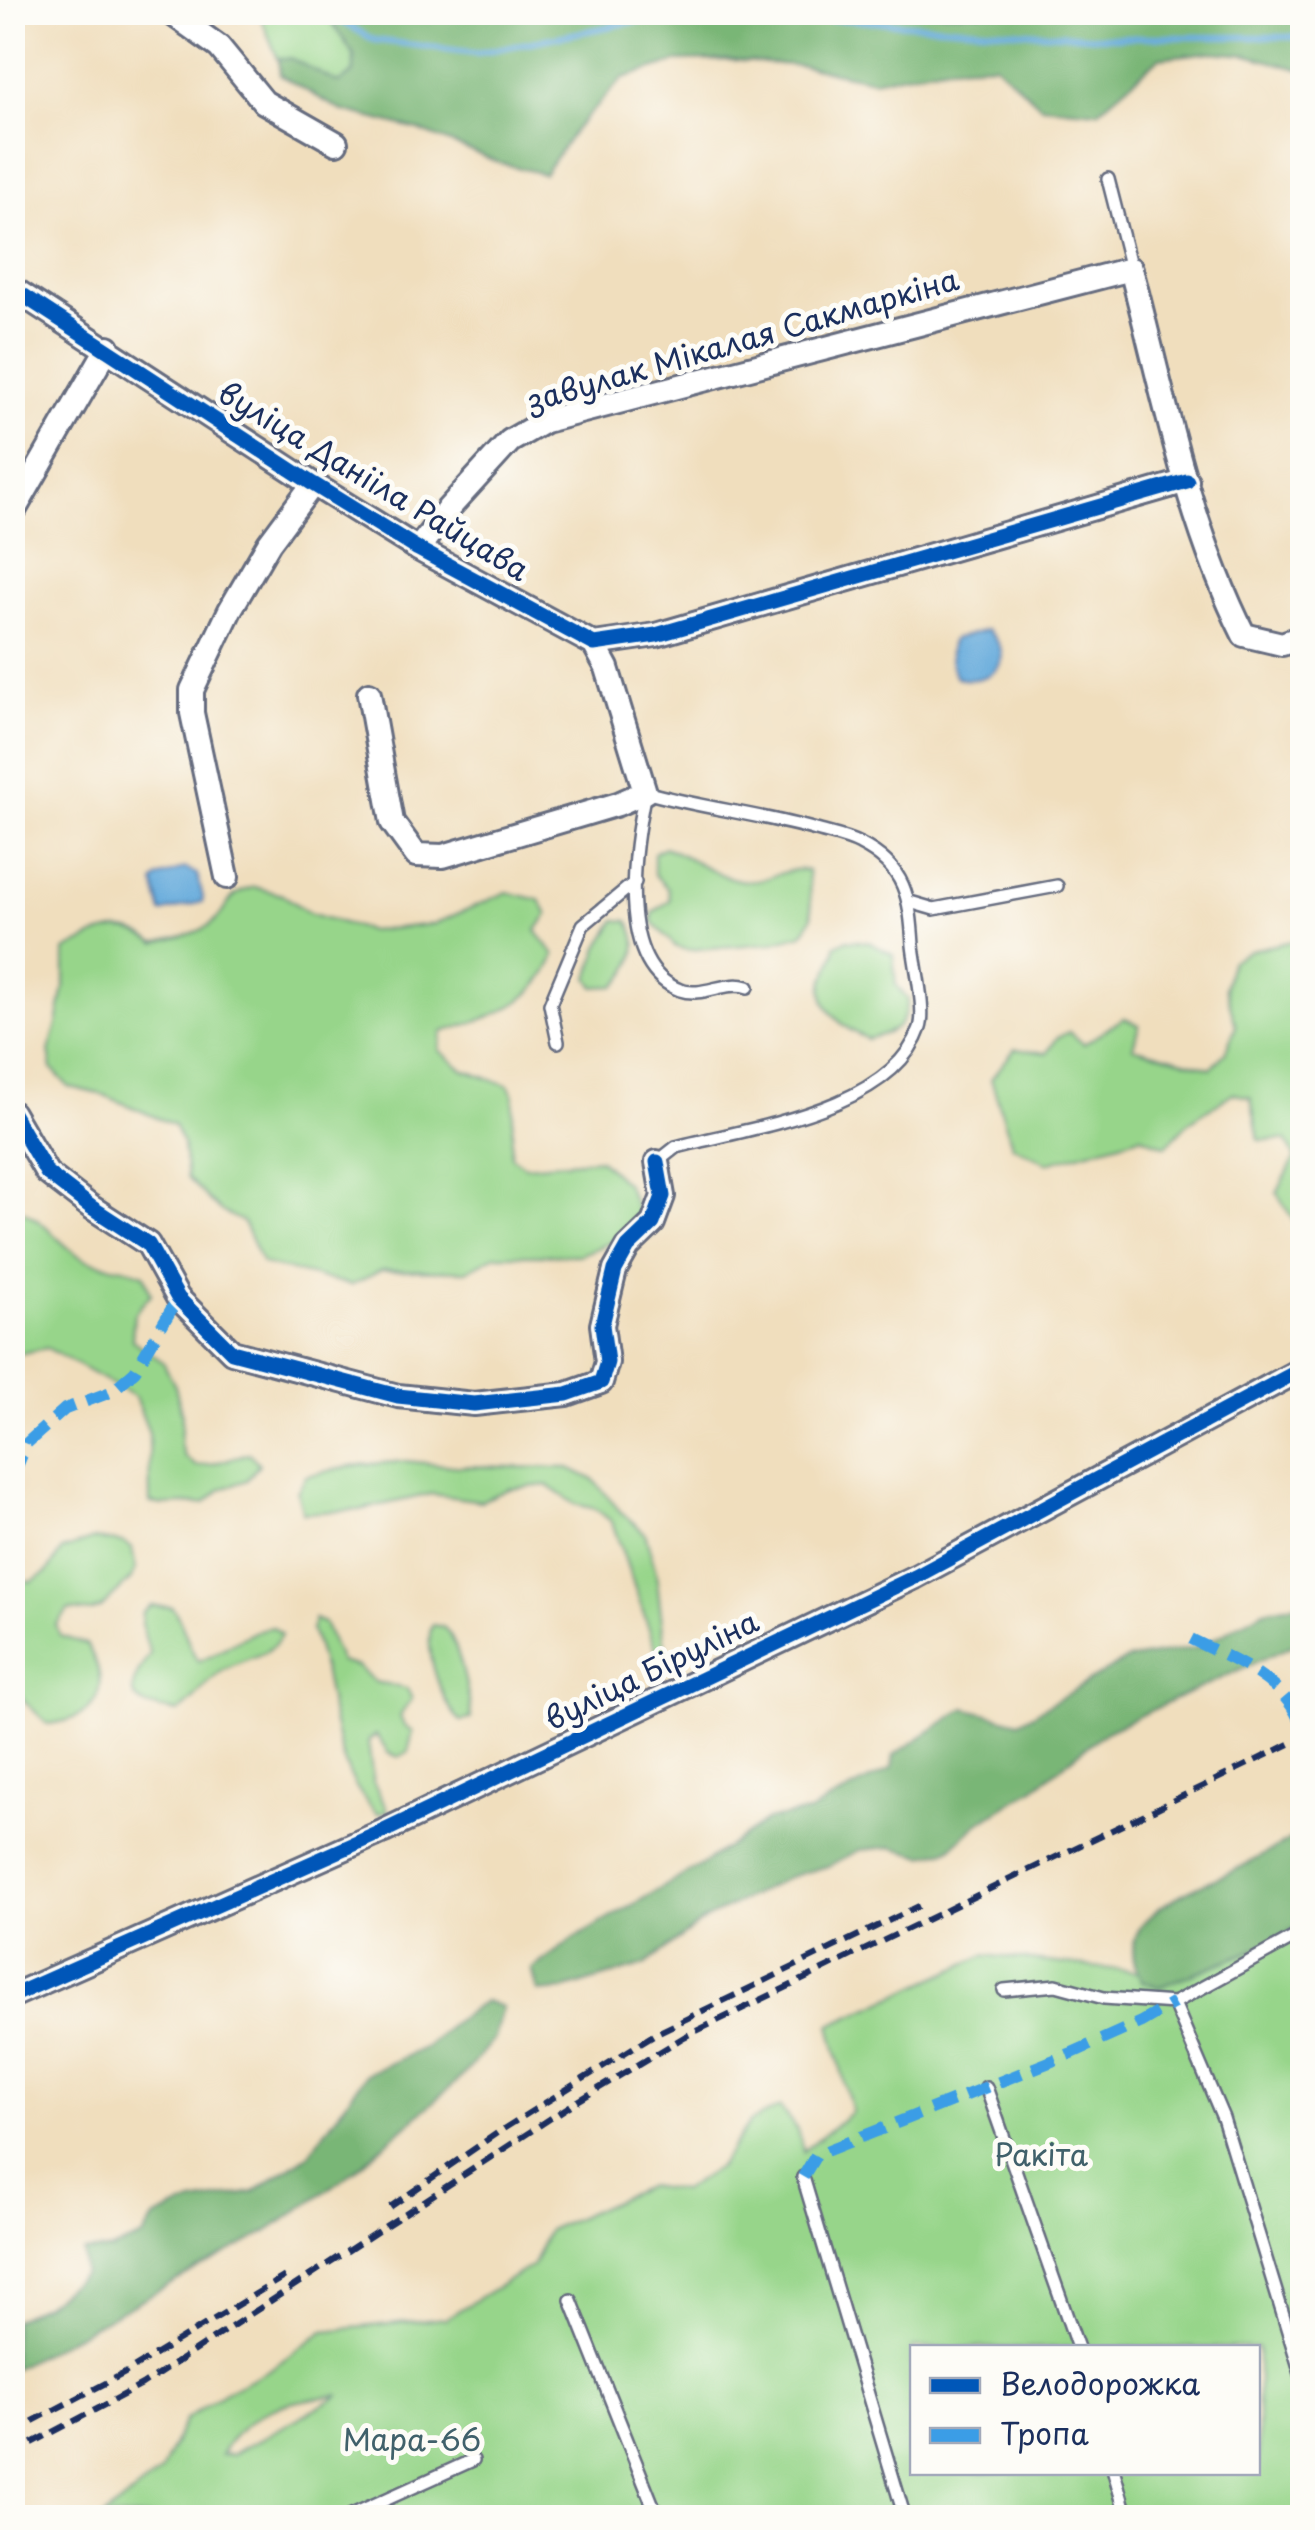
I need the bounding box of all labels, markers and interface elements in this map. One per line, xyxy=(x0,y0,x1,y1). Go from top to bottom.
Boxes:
street label: завулак Мікалая Сакмаркіна xyxy=(520,255,964,422)
street label: вуліца Данііла Райцава xyxy=(210,369,538,591)
street label: вуліца Біруліна xyxy=(536,1597,766,1740)
park label: Ракіта xyxy=(994,2131,1089,2176)
legend xyxy=(910,2345,1260,2475)
text: Велодорожка xyxy=(1000,2360,1200,2405)
text: Тропа xyxy=(1000,2410,1090,2455)
park label: Мара-66 xyxy=(343,2416,481,2461)

